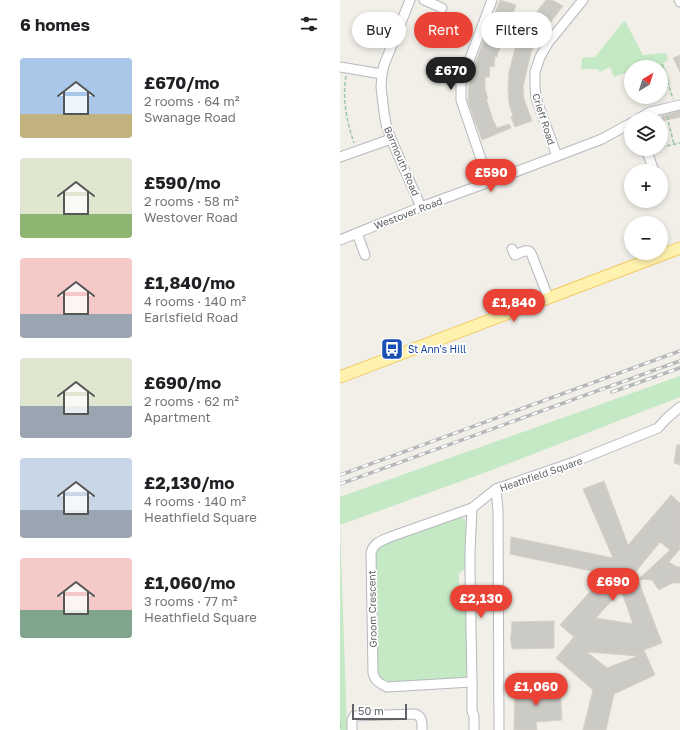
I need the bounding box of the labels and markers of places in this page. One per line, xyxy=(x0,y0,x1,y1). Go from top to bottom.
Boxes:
pin: £670 xyxy=(427,57,475,91)
pin: £590 xyxy=(467,159,515,193)
pin: £1,840 xyxy=(481,289,547,323)
bus stop icon: St Ann's Hill xyxy=(379,336,405,362)
place label: St Ann's Hill xyxy=(408,343,466,355)
pin: £690 xyxy=(589,568,637,602)
pin: £2,130 xyxy=(448,585,514,619)
pin: £1,060 xyxy=(503,673,569,707)

